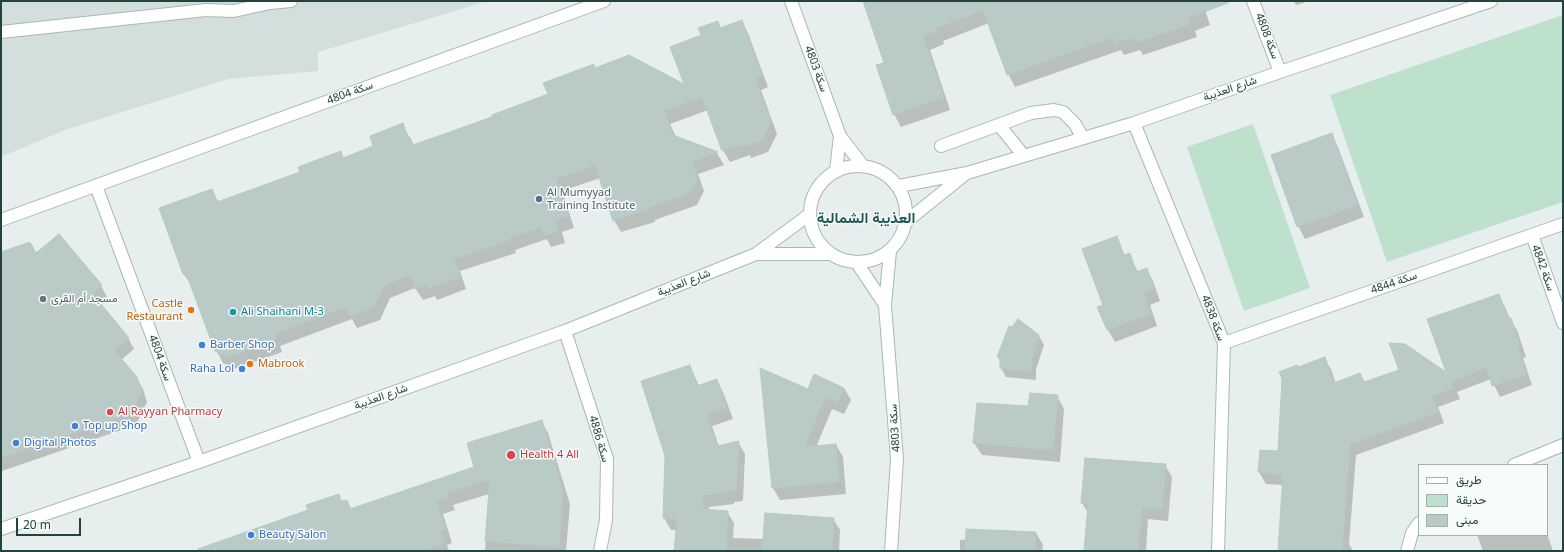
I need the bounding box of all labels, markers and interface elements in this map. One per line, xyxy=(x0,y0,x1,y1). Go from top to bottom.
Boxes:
street label: سكة 4808 xyxy=(1252,11,1282,61)
street label: سكة 4803 xyxy=(802,44,830,94)
street label: شارع العذيبة xyxy=(1201,74,1259,104)
street label: سكة 4804 xyxy=(325,79,375,107)
place label: Al Mumyyad Training Institute xyxy=(547,186,636,212)
marker: Al Mumyyad Training Institute xyxy=(534,194,544,204)
district label: العذيبة الشمالية xyxy=(817,210,915,228)
street label: سكة 4842 xyxy=(1529,243,1557,293)
street label: شارع العذيبة xyxy=(656,266,712,300)
street label: سكة 4844 xyxy=(1369,269,1419,297)
place label: مسجد أم القرى xyxy=(51,292,118,306)
street label: سكة 4838 xyxy=(1198,293,1228,343)
marker: مسجد أم القرى xyxy=(38,294,48,304)
place label: Castle Restaurant xyxy=(126,297,183,323)
marker: Castle Restaurant xyxy=(186,305,196,315)
place label: Ali Shaihani M-3 xyxy=(241,305,324,319)
marker: Ali Shaihani M-3 xyxy=(228,307,238,317)
street label: سكة 4804 xyxy=(146,333,174,383)
place label: Barber Shop xyxy=(210,338,274,352)
marker: Barber Shop xyxy=(197,340,207,350)
place label: Mabrook xyxy=(258,357,304,371)
marker: Mabrook xyxy=(245,359,255,369)
place label: Raha Lol xyxy=(190,362,234,376)
marker: Raha Lol xyxy=(237,364,247,374)
street label: شارع العذيبة xyxy=(353,381,409,413)
street label: سكة 4803 xyxy=(887,404,903,452)
place label: Al Rayyan Pharmacy xyxy=(118,405,222,419)
marker: Al Rayyan Pharmacy xyxy=(105,407,115,417)
street label: سكة 4886 xyxy=(586,414,612,464)
place label: Top up Shop xyxy=(83,419,147,433)
marker: Top up Shop xyxy=(70,421,80,431)
place label: Digital Photos xyxy=(24,436,96,450)
marker: Digital Photos xyxy=(11,438,21,448)
place label: Health 4 All xyxy=(520,448,579,462)
marker: Health 4 All xyxy=(505,449,517,461)
legend xyxy=(1418,464,1548,536)
text: طريق xyxy=(1456,471,1481,488)
text: حديقة xyxy=(1456,491,1486,508)
scale bar xyxy=(18,510,83,536)
text: مبنى xyxy=(1456,511,1478,528)
text: 20 m xyxy=(23,516,51,533)
place label: Beauty Salon xyxy=(259,528,326,542)
marker: Beauty Salon xyxy=(246,530,256,540)

